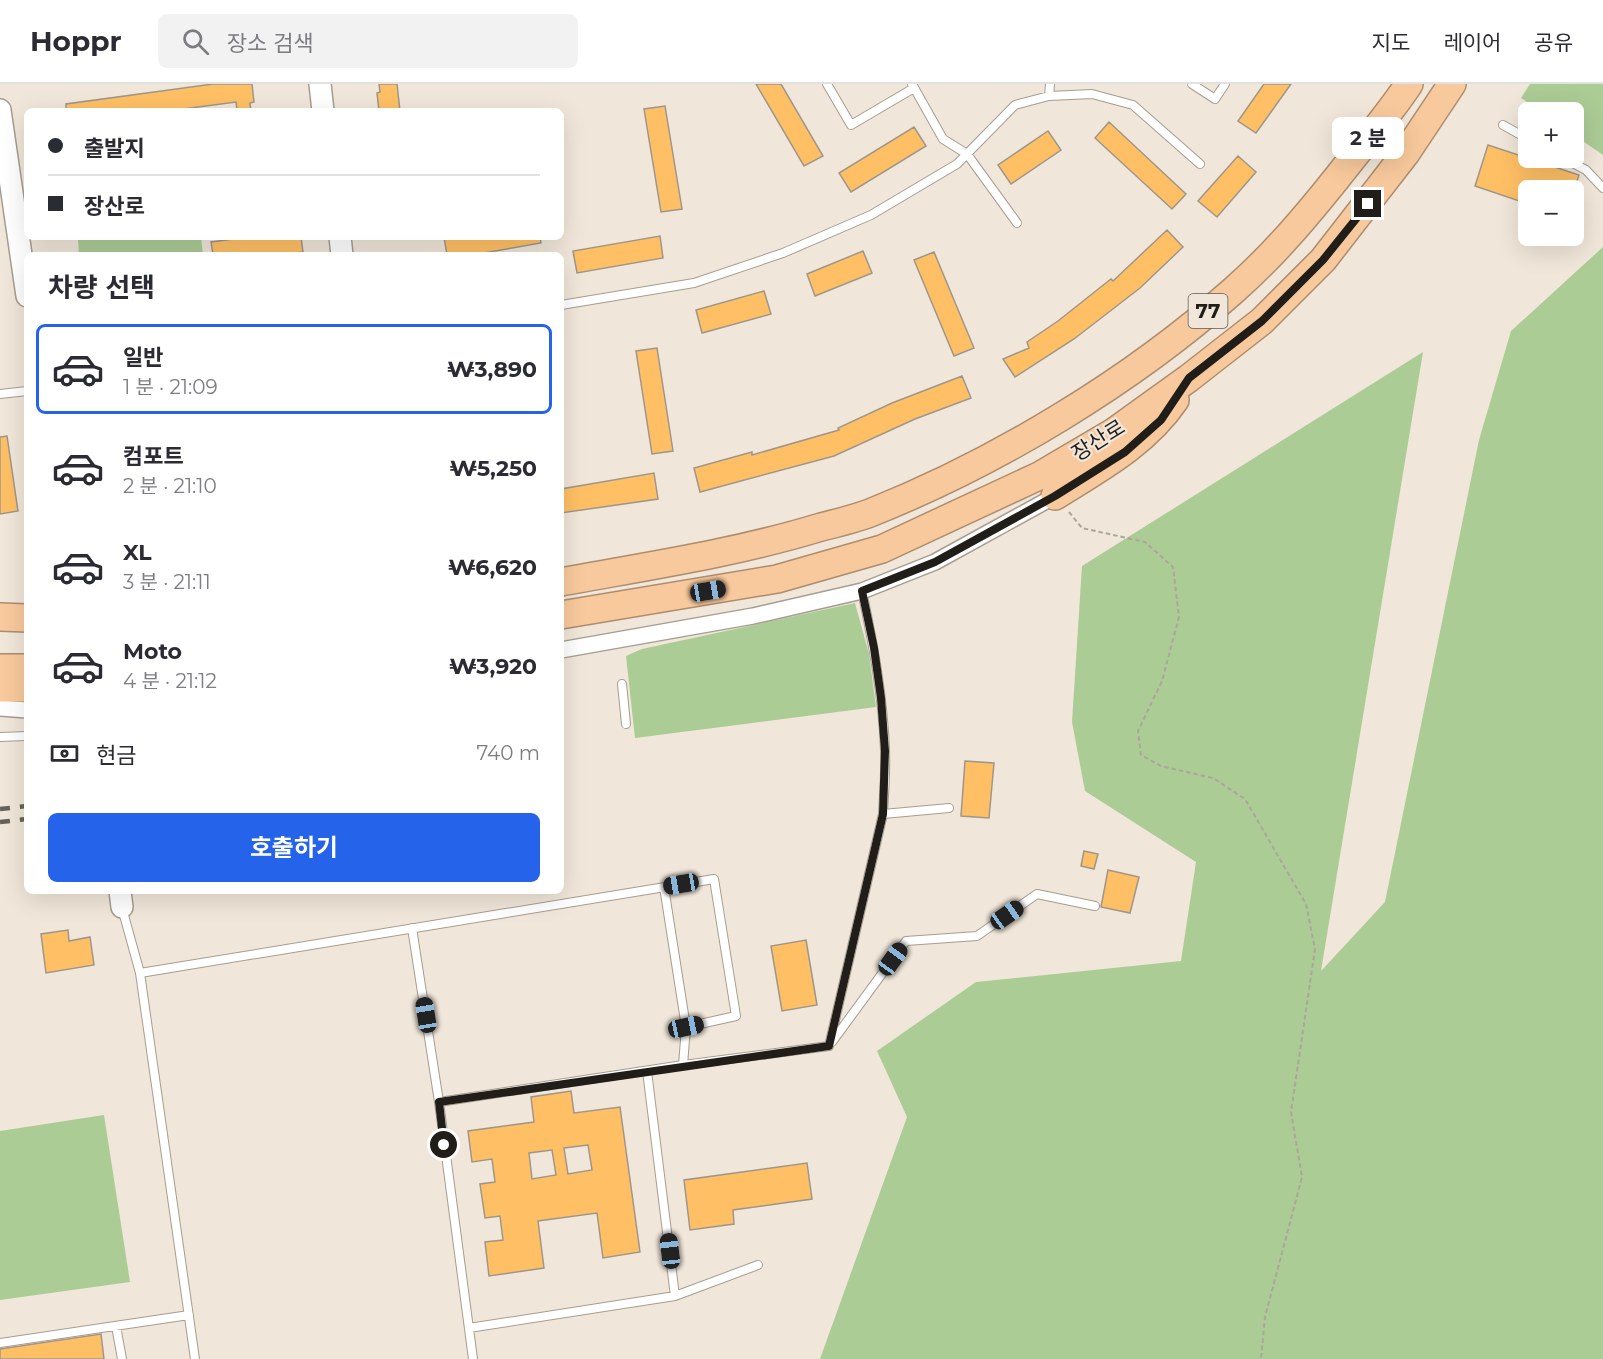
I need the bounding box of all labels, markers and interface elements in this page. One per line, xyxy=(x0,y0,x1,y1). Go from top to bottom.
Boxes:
search box xyxy=(158,14,578,68)
text: Hoppr xyxy=(30,24,122,58)
icon: search xyxy=(179,25,212,58)
text: 장소 검색 xyxy=(227,30,313,57)
text: 지도 xyxy=(1372,30,1410,55)
text: 레이어 xyxy=(1443,30,1501,55)
text: 공유 xyxy=(1534,30,1573,55)
map controls xyxy=(1518,102,1584,246)
button: + xyxy=(1518,102,1584,168)
callout: 2 분 xyxy=(1332,117,1404,159)
text: 2 분 xyxy=(1350,126,1386,150)
text: 출발지 xyxy=(84,135,145,162)
button: − xyxy=(1518,180,1584,246)
route end xyxy=(1354,190,1381,217)
text: 장산로 xyxy=(84,193,145,220)
text: 차량 선택 xyxy=(48,271,155,304)
road number: 77 xyxy=(1188,294,1228,328)
icon: car xyxy=(51,342,105,396)
text: 일반 xyxy=(123,344,163,371)
text: ₩3,890 xyxy=(447,356,537,383)
text: 1 분 · 21:09 xyxy=(123,375,218,399)
street label: 장산로 xyxy=(1067,414,1129,466)
icon: car xyxy=(51,441,105,495)
text: 컴포트 xyxy=(123,443,184,470)
text: ₩5,250 xyxy=(449,455,537,482)
text: 2 분 · 21:10 xyxy=(123,474,217,498)
text: XL xyxy=(123,539,152,566)
icon: car xyxy=(51,540,105,594)
text: ₩6,620 xyxy=(448,554,537,581)
text: 3 분 · 21:11 xyxy=(123,570,211,594)
car xyxy=(689,579,727,603)
text: Moto xyxy=(123,638,182,665)
icon: car xyxy=(51,639,105,693)
text: ₩3,920 xyxy=(449,653,537,680)
text: 4 분 · 21:12 xyxy=(123,669,217,693)
icon: cash xyxy=(48,737,81,770)
text: 740 m xyxy=(477,741,540,765)
text: 현금 xyxy=(96,742,136,769)
button: 호출하기 xyxy=(48,813,540,882)
car xyxy=(662,872,700,896)
car xyxy=(987,897,1027,933)
car xyxy=(875,939,911,979)
car xyxy=(414,996,438,1034)
car xyxy=(667,1014,705,1040)
route start xyxy=(430,1131,457,1158)
car xyxy=(659,1232,681,1270)

